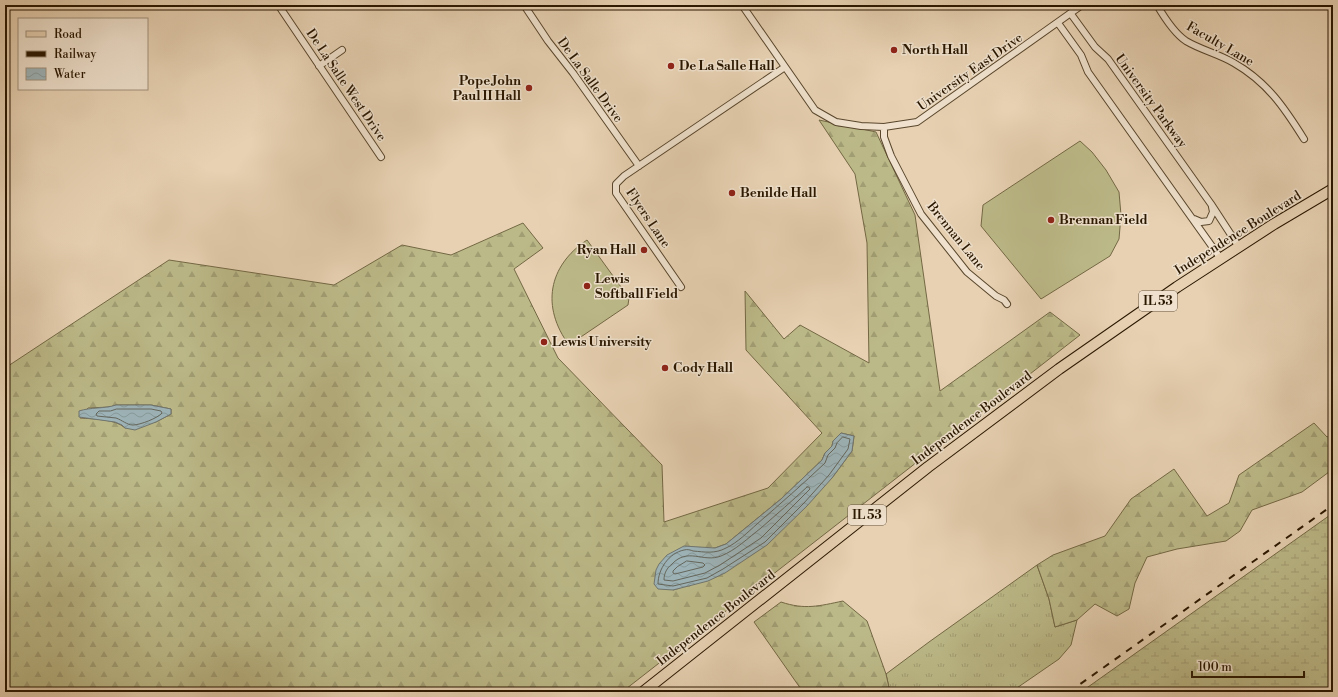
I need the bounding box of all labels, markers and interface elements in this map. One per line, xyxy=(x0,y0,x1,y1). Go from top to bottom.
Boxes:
legend xyxy=(18,18,148,90)
street label: Faculty Lane xyxy=(1183,18,1257,70)
street label: De La Salle West Drive xyxy=(302,26,390,145)
text: Road xyxy=(54,27,82,42)
street label: University East Drive xyxy=(914,29,1026,114)
street label: De La Salle Drive xyxy=(554,34,626,126)
place label: North Hall xyxy=(902,42,969,58)
marker: North Hall xyxy=(889,45,899,55)
text: Railway xyxy=(54,47,96,62)
street label: University Parkway xyxy=(1112,51,1191,152)
place label: De La Salle Hall xyxy=(679,58,775,74)
marker: De La Salle Hall xyxy=(666,61,676,71)
text: Water xyxy=(53,67,86,82)
place label: Pope John Paul II Hall xyxy=(453,73,522,104)
marker: Pope John Paul II Hall xyxy=(524,83,534,93)
street label: Flyers Lane xyxy=(622,185,674,251)
place label: Benilde Hall xyxy=(740,185,817,201)
street label: Independence Boulevard xyxy=(1172,187,1305,278)
marker: Benilde Hall xyxy=(727,188,737,198)
street label: Brennan Lane xyxy=(923,198,989,274)
place label: Brennan Field xyxy=(1059,212,1148,228)
marker: Brennan Field xyxy=(1046,215,1056,225)
place label: Ryan Hall xyxy=(577,242,637,258)
marker: Ryan Hall xyxy=(639,245,649,255)
place label: Lewis Softball Field xyxy=(595,271,678,302)
marker: Lewis Softball Field xyxy=(582,281,592,291)
road number: IL 53 xyxy=(1139,291,1177,311)
place label: Lewis University xyxy=(552,334,652,350)
marker: Lewis University xyxy=(539,337,549,347)
place label: Cody Hall xyxy=(673,360,734,376)
marker: Cody Hall xyxy=(660,363,670,373)
street label: Independence Boulevard xyxy=(909,367,1036,468)
road number: IL 53 xyxy=(848,505,886,525)
street label: Independence Boulevard xyxy=(654,566,779,669)
scale bar xyxy=(1192,653,1304,679)
text: 100 m xyxy=(1198,660,1232,675)

